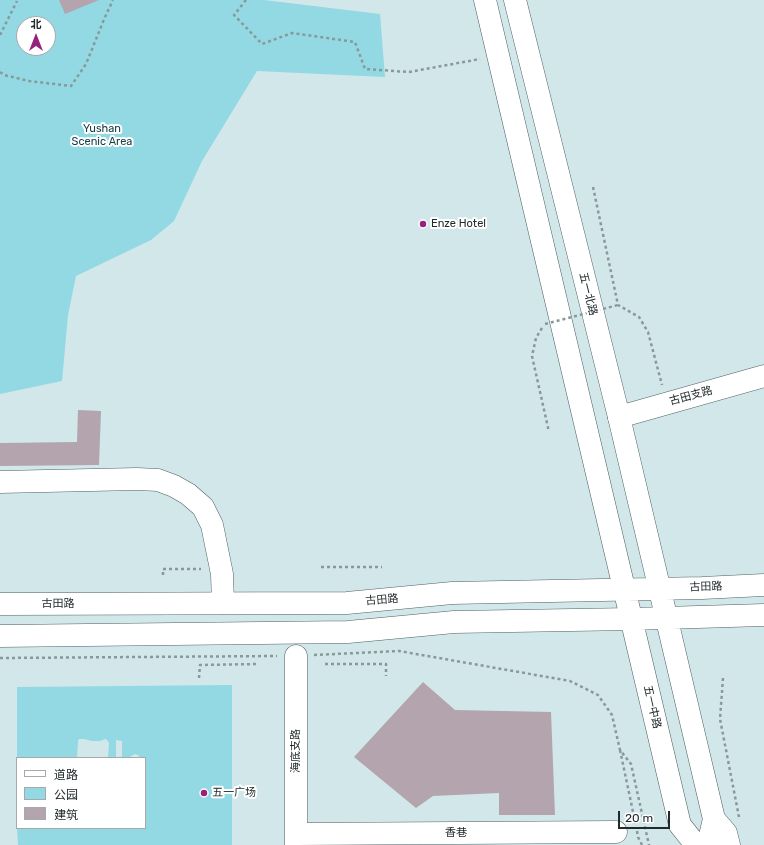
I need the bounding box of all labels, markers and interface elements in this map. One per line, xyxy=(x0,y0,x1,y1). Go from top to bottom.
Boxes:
north arrow xyxy=(16,16,56,56)
text: 北 xyxy=(31,18,42,31)
park label: Yushan Scenic Area xyxy=(72,122,132,148)
place label: Enze Hotel xyxy=(431,217,486,231)
marker: Enze Hotel xyxy=(418,219,428,229)
street label: 五一北路 xyxy=(576,271,600,317)
street label: 古田支路 xyxy=(668,384,714,408)
street label: 古田路 xyxy=(689,580,723,594)
street label: 古田路 xyxy=(365,592,399,608)
street label: 古田路 xyxy=(42,597,74,611)
street label: 五一中路 xyxy=(641,684,663,730)
street label: 海底支路 xyxy=(289,729,303,773)
legend xyxy=(16,757,146,829)
text: 道路 xyxy=(54,768,78,782)
place label: 五一广场 xyxy=(212,786,256,800)
text: 公园 xyxy=(54,788,78,802)
marker: 五一广场 xyxy=(199,788,209,798)
scale bar xyxy=(620,803,672,829)
text: 建筑 xyxy=(54,808,78,822)
text: 20 m xyxy=(625,811,653,825)
street label: 香巷 xyxy=(445,826,467,840)

